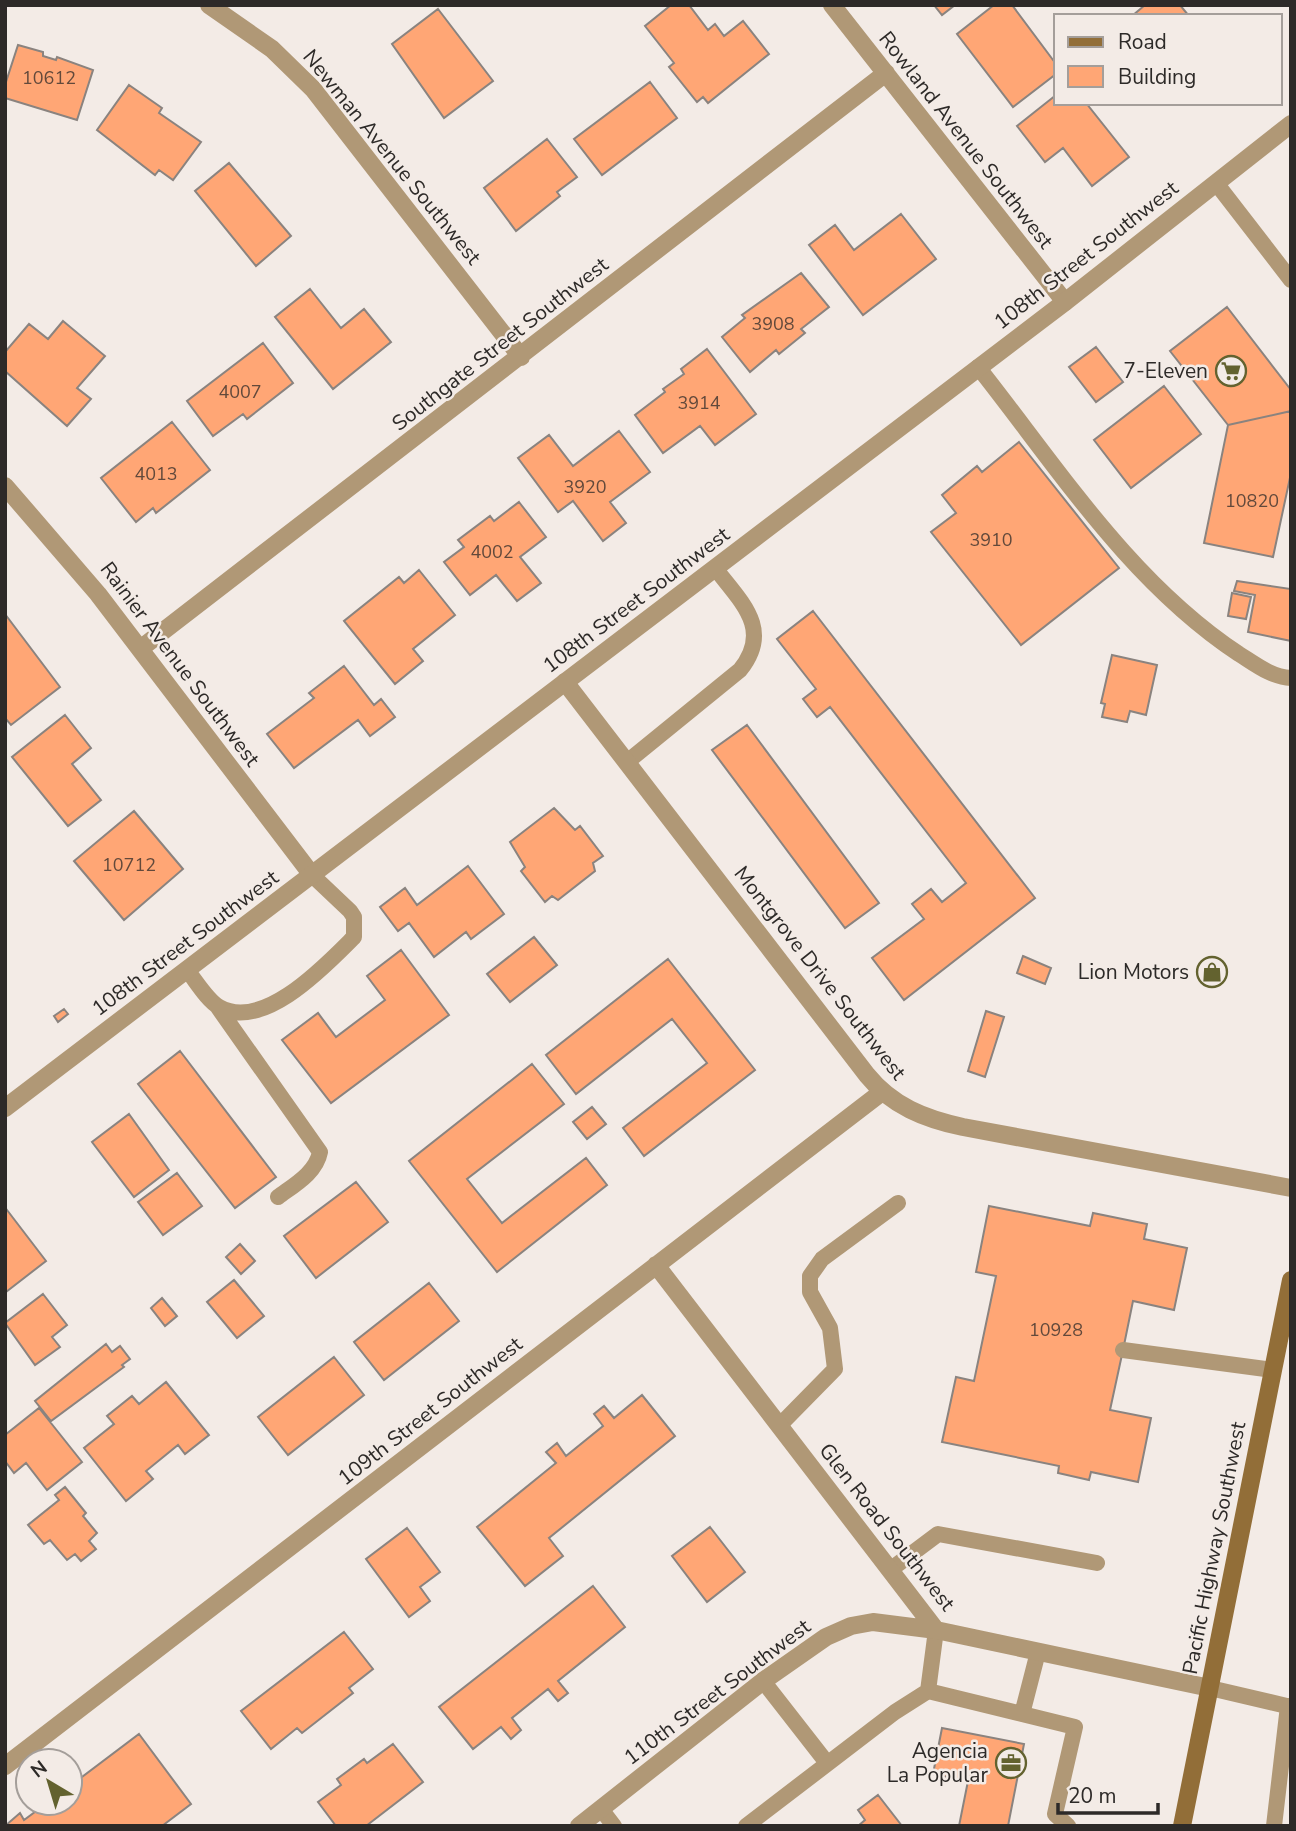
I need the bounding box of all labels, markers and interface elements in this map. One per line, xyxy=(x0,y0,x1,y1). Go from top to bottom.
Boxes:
legend xyxy=(1054,14,1282,105)
street label: Rowland Avenue Southwest xyxy=(872,26,1060,255)
text: Road xyxy=(1118,28,1167,56)
street label: Newman Avenue Southwest xyxy=(296,44,488,271)
text: Building xyxy=(1118,63,1196,91)
house number: 10612 xyxy=(22,66,76,90)
street label: 108th Street Southwest xyxy=(988,174,1184,336)
street label: Southgate Street Southwest xyxy=(386,250,614,437)
house number: 3908 xyxy=(751,312,795,336)
supermarket icon: 7-Eleven xyxy=(1214,354,1248,388)
place label: 7-Eleven xyxy=(1123,357,1208,385)
house number: 4007 xyxy=(218,380,262,404)
house number: 3914 xyxy=(677,391,721,415)
house number: 4013 xyxy=(134,462,178,486)
house number: 3920 xyxy=(563,475,607,499)
house number: 10820 xyxy=(1225,489,1279,513)
street label: 108th Street Southwest xyxy=(537,520,735,679)
house number: 3910 xyxy=(969,528,1013,552)
house number: 4002 xyxy=(470,540,514,564)
street label: Rainier Avenue Southwest xyxy=(94,556,267,773)
house number: 10712 xyxy=(102,853,156,877)
street label: Montgrove Drive Southwest xyxy=(728,860,913,1086)
street label: 108th Street Southwest xyxy=(86,863,284,1022)
shop icon: Lion Motors xyxy=(1195,955,1229,989)
place label: Lion Motors xyxy=(1078,958,1189,986)
house number: 10928 xyxy=(1029,1318,1083,1342)
street label: 109th Street Southwest xyxy=(332,1330,528,1492)
street label: Pacific Highway Southwest xyxy=(1176,1419,1252,1677)
street label: Glen Road Southwest xyxy=(813,1437,962,1617)
street label: 110th Street Southwest xyxy=(618,1612,816,1771)
place label: Agencia La Popular xyxy=(887,1737,988,1789)
office icon: Agencia La Popular xyxy=(994,1746,1028,1780)
north arrow xyxy=(14,1747,84,1817)
text: N xyxy=(26,1755,53,1784)
scale bar xyxy=(1058,1772,1158,1816)
text: 20 m xyxy=(1068,1782,1117,1810)

